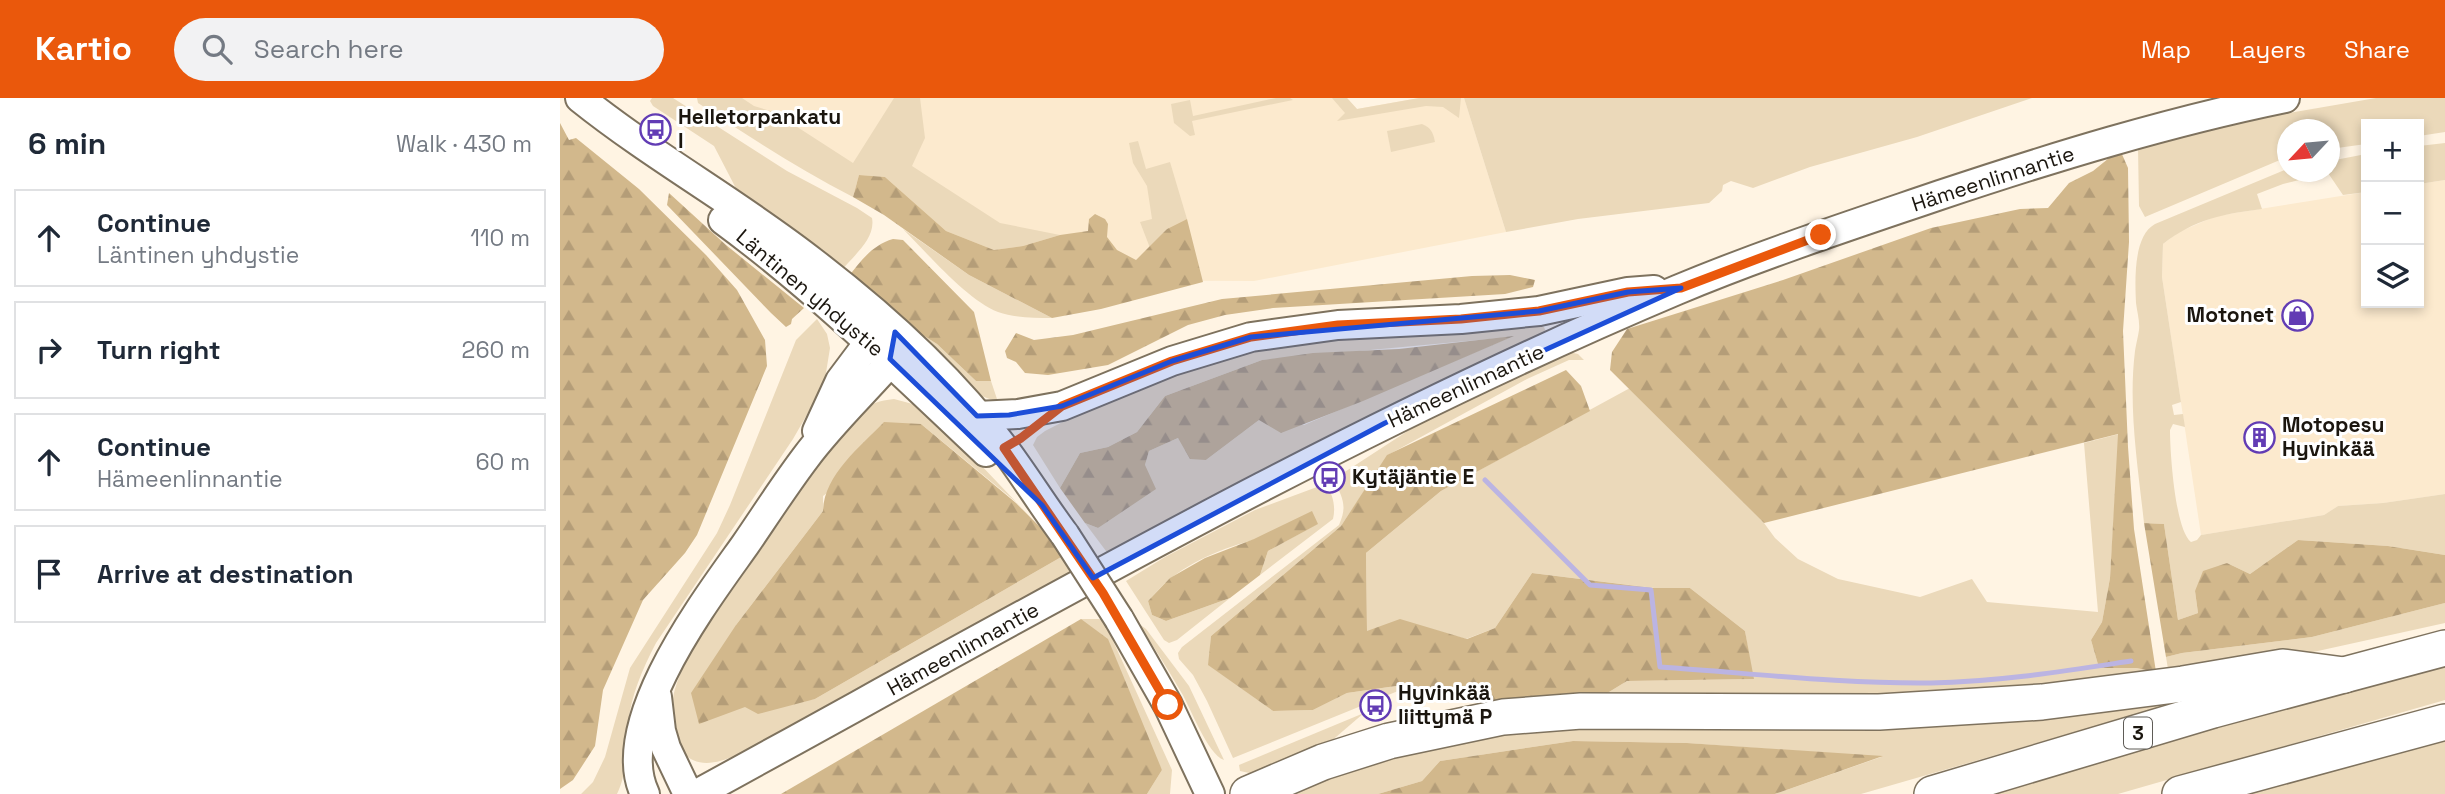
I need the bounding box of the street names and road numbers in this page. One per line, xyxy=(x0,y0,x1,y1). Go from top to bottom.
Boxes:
street label: Hämeenlinnantie xyxy=(1908,139,2078,218)
street label: Läntinen yhdystie xyxy=(731,223,890,362)
street label: Hämeenlinnantie xyxy=(1383,337,1548,434)
street label: Hämeenlinnantie xyxy=(882,596,1043,701)
road number: 3 xyxy=(2124,718,2152,748)

